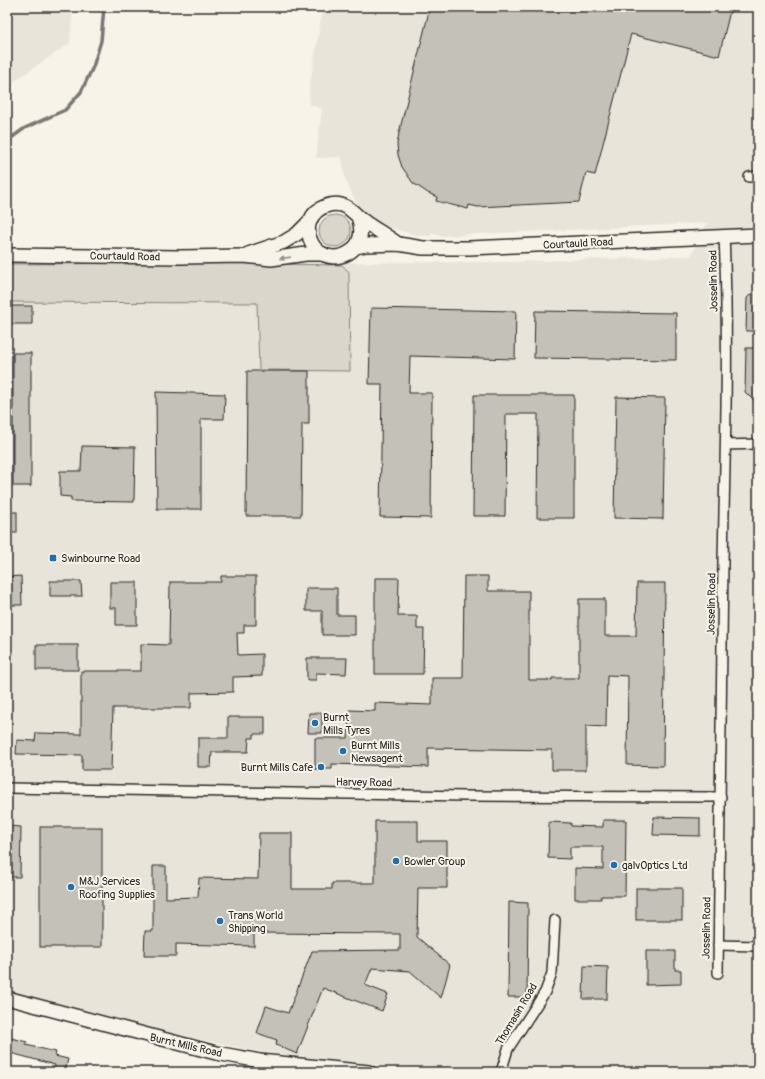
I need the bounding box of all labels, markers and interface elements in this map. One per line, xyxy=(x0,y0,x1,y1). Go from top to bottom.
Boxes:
street label: Courtauld Road xyxy=(543,235,613,252)
street label: Courtauld Road xyxy=(90,249,160,264)
street label: Josselin Road xyxy=(706,250,721,312)
one-way arrow xyxy=(279,255,291,261)
place label: Swinbourne Road xyxy=(61,552,141,565)
marker: Swinbourne Road xyxy=(48,553,58,563)
street label: Josselin Road xyxy=(704,573,719,635)
place label: Burnt Mills Tyres xyxy=(323,711,370,737)
marker: Burnt Mills Tyres xyxy=(310,718,320,728)
place label: Burnt Mills Newsagent xyxy=(351,739,403,765)
marker: Burnt Mills Newsagent xyxy=(338,746,348,756)
place label: Burnt Mills Cafe xyxy=(241,761,314,774)
marker: Burnt Mills Cafe xyxy=(316,762,326,772)
street label: Harvey Road xyxy=(336,776,392,789)
place label: Bowler Group xyxy=(404,855,465,868)
marker: Bowler Group xyxy=(391,856,401,866)
place label: galvOptics Ltd xyxy=(622,859,688,872)
marker: galvOptics Ltd xyxy=(609,860,619,870)
place label: M&J Services Roofing Supplies xyxy=(79,875,155,901)
marker: M&J Services Roofing Supplies xyxy=(66,882,76,892)
street label: Josselin Road xyxy=(699,897,714,959)
place label: Trans World Shipping xyxy=(228,909,283,935)
marker: Trans World Shipping xyxy=(215,916,225,926)
street label: Thomasin Road xyxy=(493,981,540,1048)
street label: Burnt Mills Road xyxy=(148,1031,223,1060)

